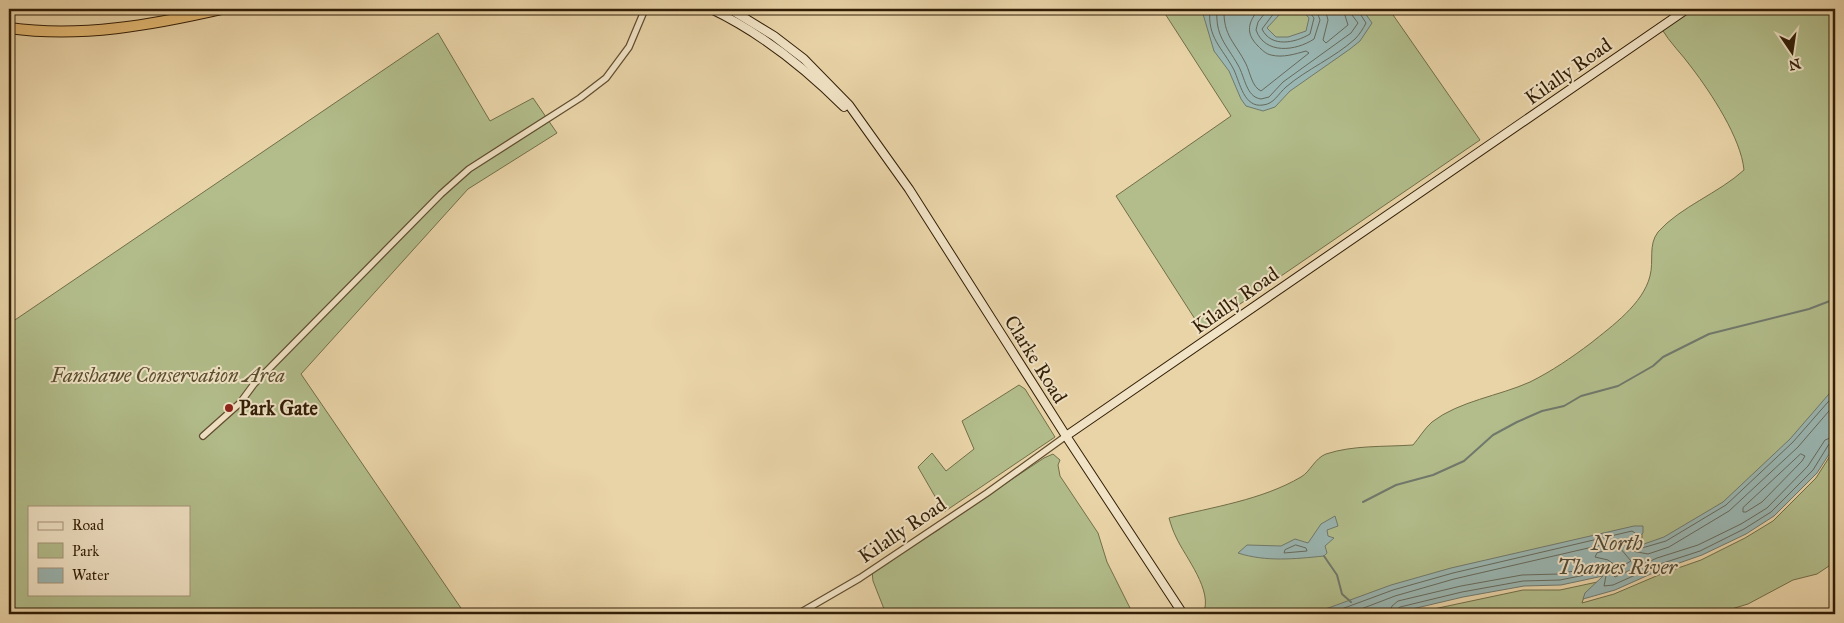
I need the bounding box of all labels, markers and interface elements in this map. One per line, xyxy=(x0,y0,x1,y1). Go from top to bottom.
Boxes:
north arrow xyxy=(1766,28,1816,78)
street label: Kilally Road xyxy=(1520,32,1616,110)
text: N xyxy=(1787,55,1803,74)
street label: Kilally Road xyxy=(1187,261,1283,339)
street label: Clarke Road xyxy=(1000,311,1072,407)
park label: Fanshawe Conservation Area xyxy=(50,363,285,387)
place label: Park Gate xyxy=(239,396,319,420)
marker: Park Gate xyxy=(223,402,235,414)
street label: Kilally Road xyxy=(854,492,950,568)
legend xyxy=(28,506,190,596)
text: Road xyxy=(72,516,104,534)
water label: North Thames River xyxy=(1557,530,1678,580)
text: Park xyxy=(72,542,99,560)
text: Water xyxy=(72,566,109,584)

